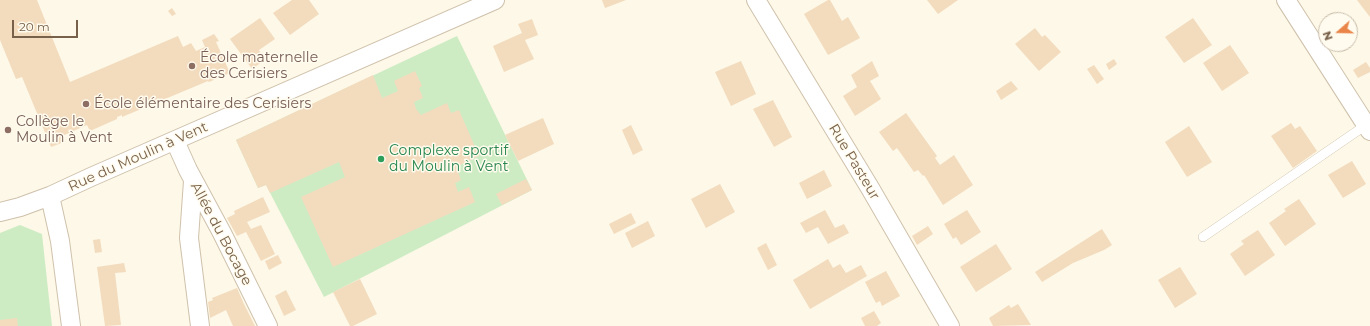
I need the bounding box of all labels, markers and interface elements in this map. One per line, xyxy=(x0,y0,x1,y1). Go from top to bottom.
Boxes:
scale bar xyxy=(14,12,80,38)
north arrow xyxy=(1318,12,1358,52)
text: 20 m xyxy=(19,19,50,34)
text: N xyxy=(1320,29,1336,42)
place label: École maternelle des Cerisiers xyxy=(200,50,318,82)
marker: École maternelle des Cerisiers xyxy=(187,61,197,71)
place label: École élémentaire des Cerisiers xyxy=(94,96,311,112)
marker: École élémentaire des Cerisiers xyxy=(81,99,91,109)
place label: Collège le Moulin à Vent xyxy=(16,114,113,146)
street label: Rue du Moulin à Vent xyxy=(66,119,210,195)
street label: Rue Pasteur xyxy=(825,121,883,203)
marker: Collège le Moulin à Vent xyxy=(3,125,13,135)
place label: Complexe sportif du Moulin à Vent xyxy=(389,143,508,176)
marker: Complexe sportif du Moulin à Vent xyxy=(376,154,386,164)
street label: Allée du Bocage xyxy=(187,180,255,288)

